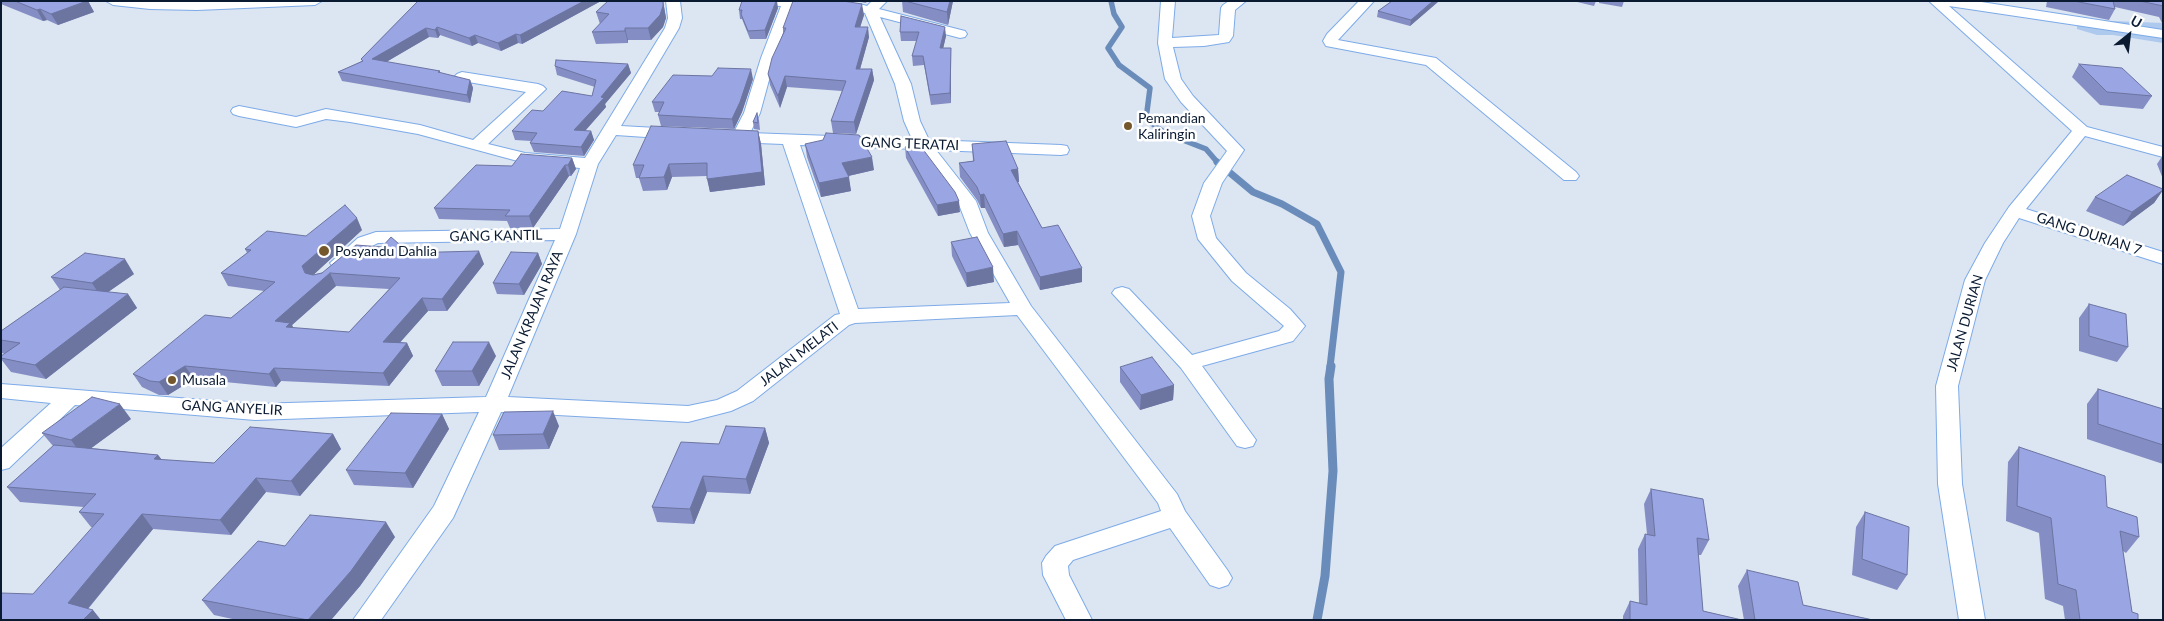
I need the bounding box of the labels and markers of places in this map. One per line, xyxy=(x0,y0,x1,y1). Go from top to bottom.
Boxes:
place label: Pemandian Kaliringin xyxy=(1138,110,1206,142)
marker: Pemandian Kaliringin xyxy=(1122,120,1134,132)
place label: Posyandu Dahlia xyxy=(335,243,437,259)
marker: Posyandu Dahlia xyxy=(317,244,331,258)
place label: Musala xyxy=(182,372,226,388)
marker: Musala xyxy=(166,374,178,386)

